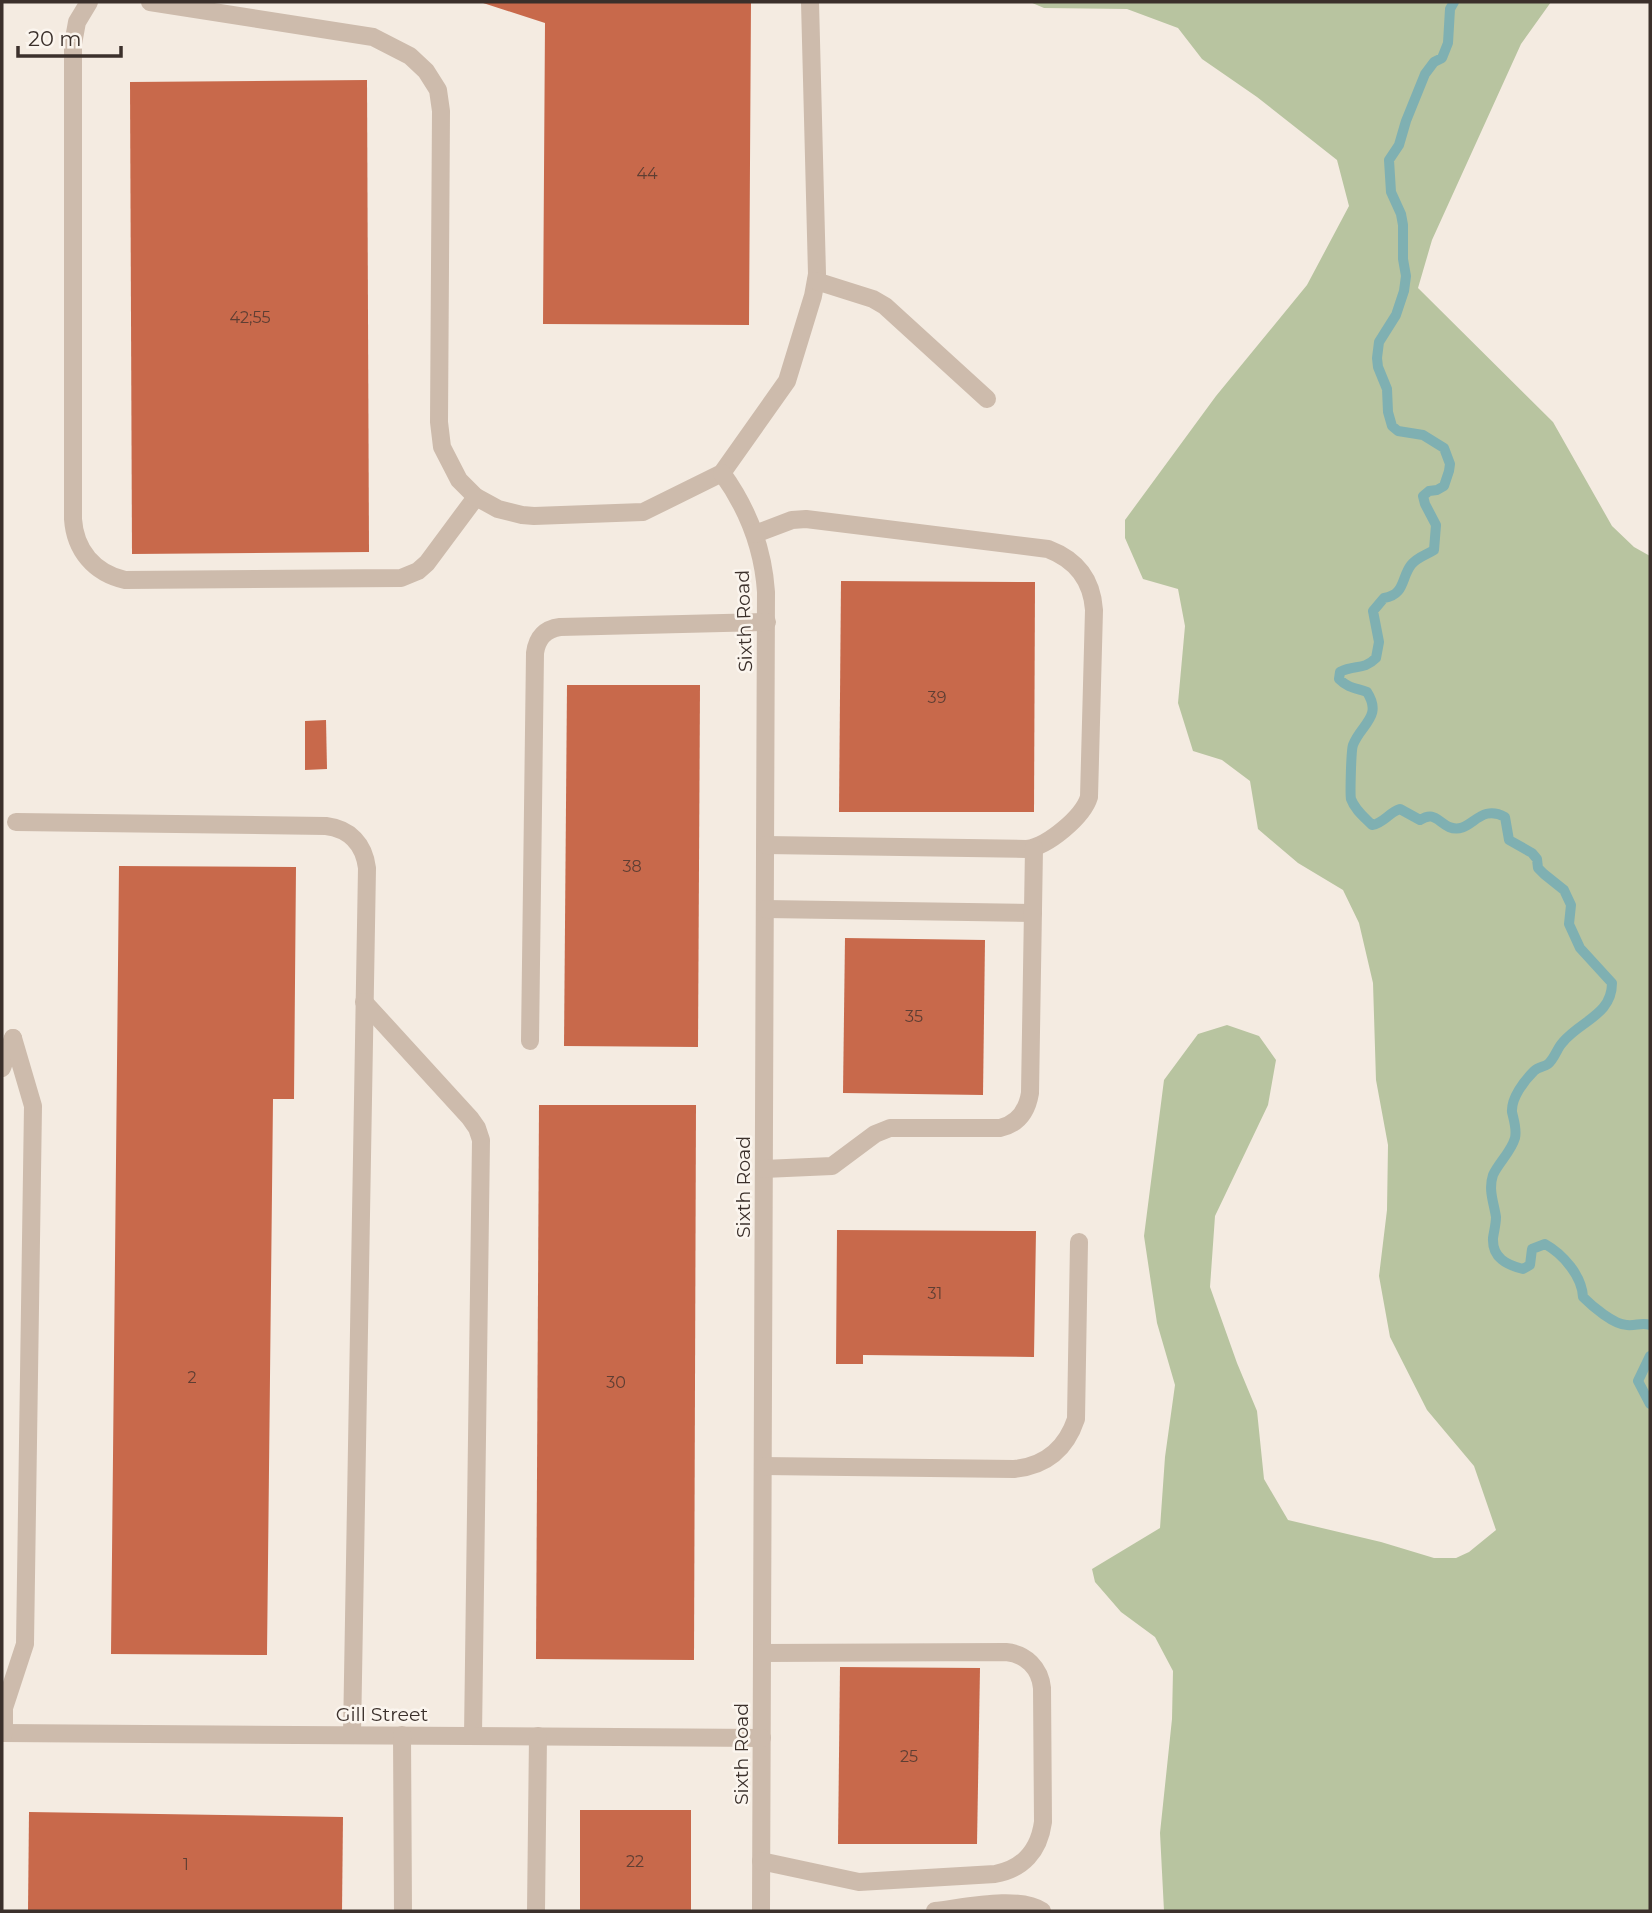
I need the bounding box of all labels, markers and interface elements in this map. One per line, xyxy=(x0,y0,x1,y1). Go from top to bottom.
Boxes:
scale bar xyxy=(18,14,121,58)
text: 20 m xyxy=(28,26,82,51)
house number: 44 xyxy=(636,164,658,183)
house number: 42;55 xyxy=(229,308,271,327)
street label: Sixth Road xyxy=(731,570,757,672)
house number: 39 xyxy=(928,688,946,707)
house number: 38 xyxy=(622,857,642,876)
house number: 35 xyxy=(905,1007,923,1026)
street label: Sixth Road xyxy=(732,1136,755,1238)
house number: 31 xyxy=(928,1284,942,1303)
house number: 2 xyxy=(187,1368,197,1387)
house number: 30 xyxy=(606,1373,626,1392)
street label: Gill Street xyxy=(336,1703,428,1726)
street label: Sixth Road xyxy=(730,1703,753,1805)
house number: 25 xyxy=(900,1747,918,1766)
house number: 22 xyxy=(626,1852,644,1871)
house number: 1 xyxy=(183,1855,189,1874)

